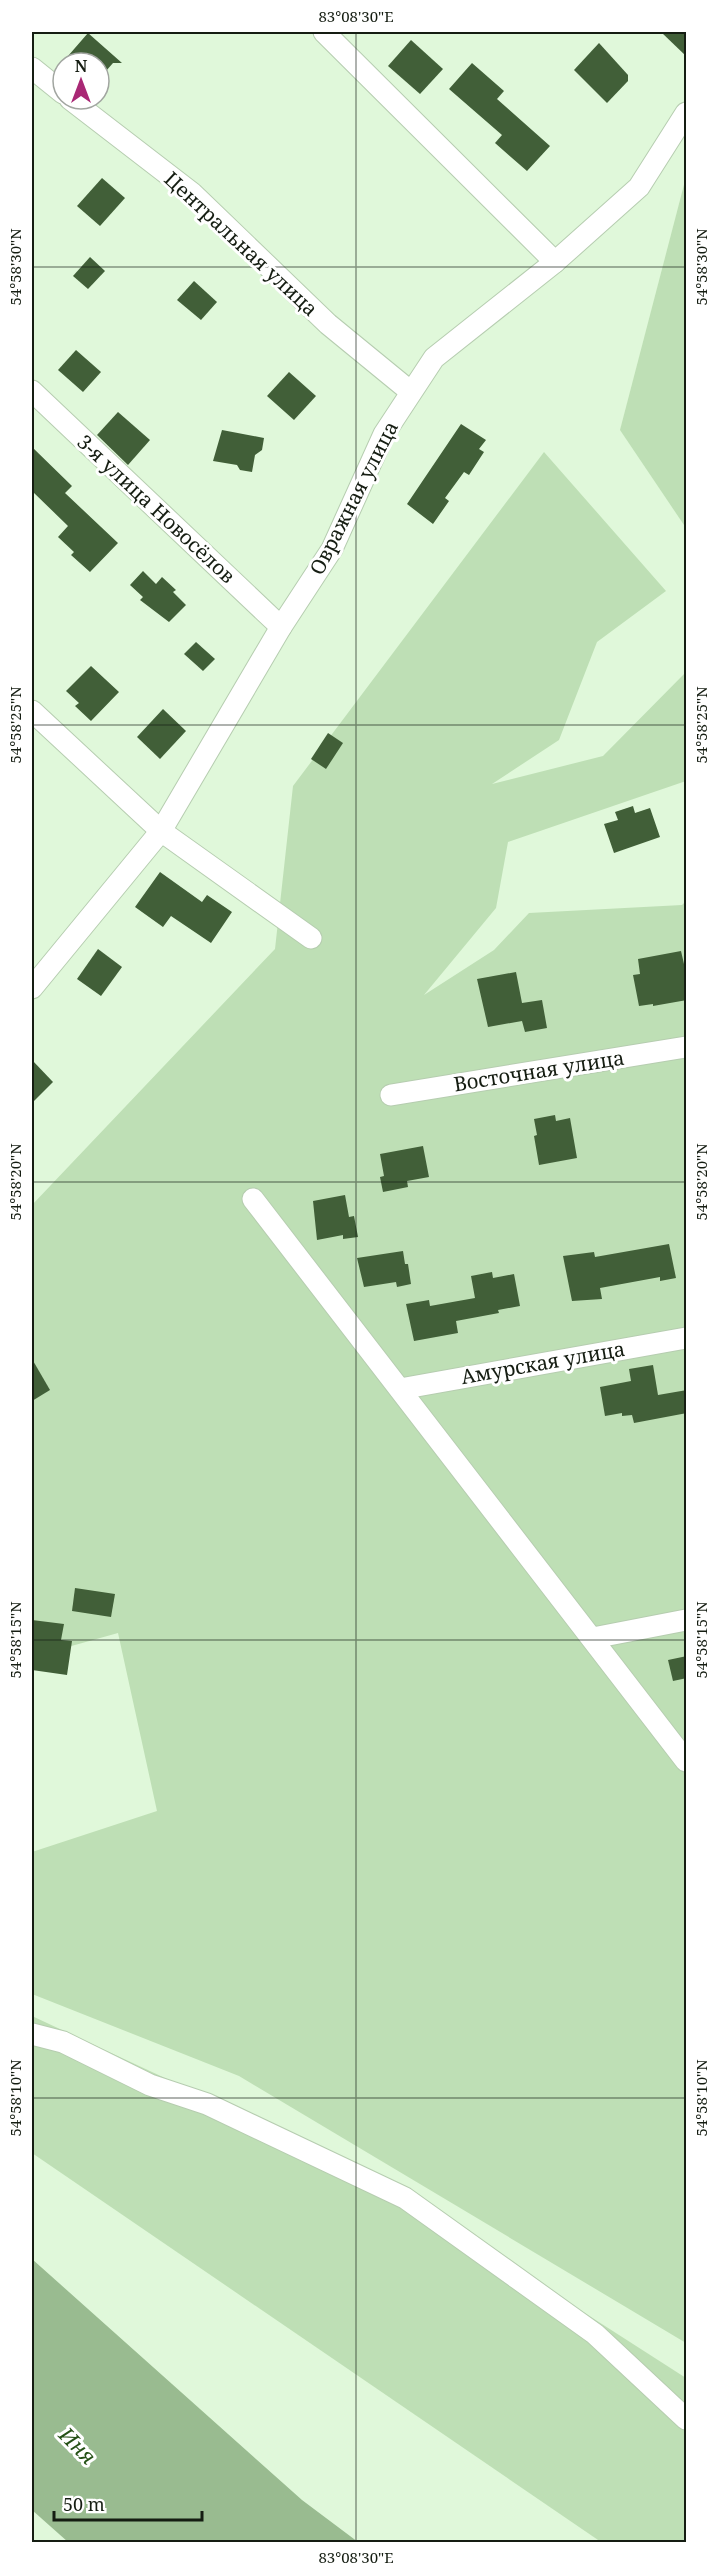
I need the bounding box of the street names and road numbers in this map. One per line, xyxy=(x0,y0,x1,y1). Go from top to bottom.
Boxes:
street label: Центральная улица xyxy=(159,165,324,322)
street label: Овражная улица xyxy=(303,416,404,579)
street label: 3-я улица Новосёлов xyxy=(72,428,241,589)
street label: Восточная улица xyxy=(452,1044,626,1097)
street label: Амурская улица xyxy=(459,1335,627,1390)

